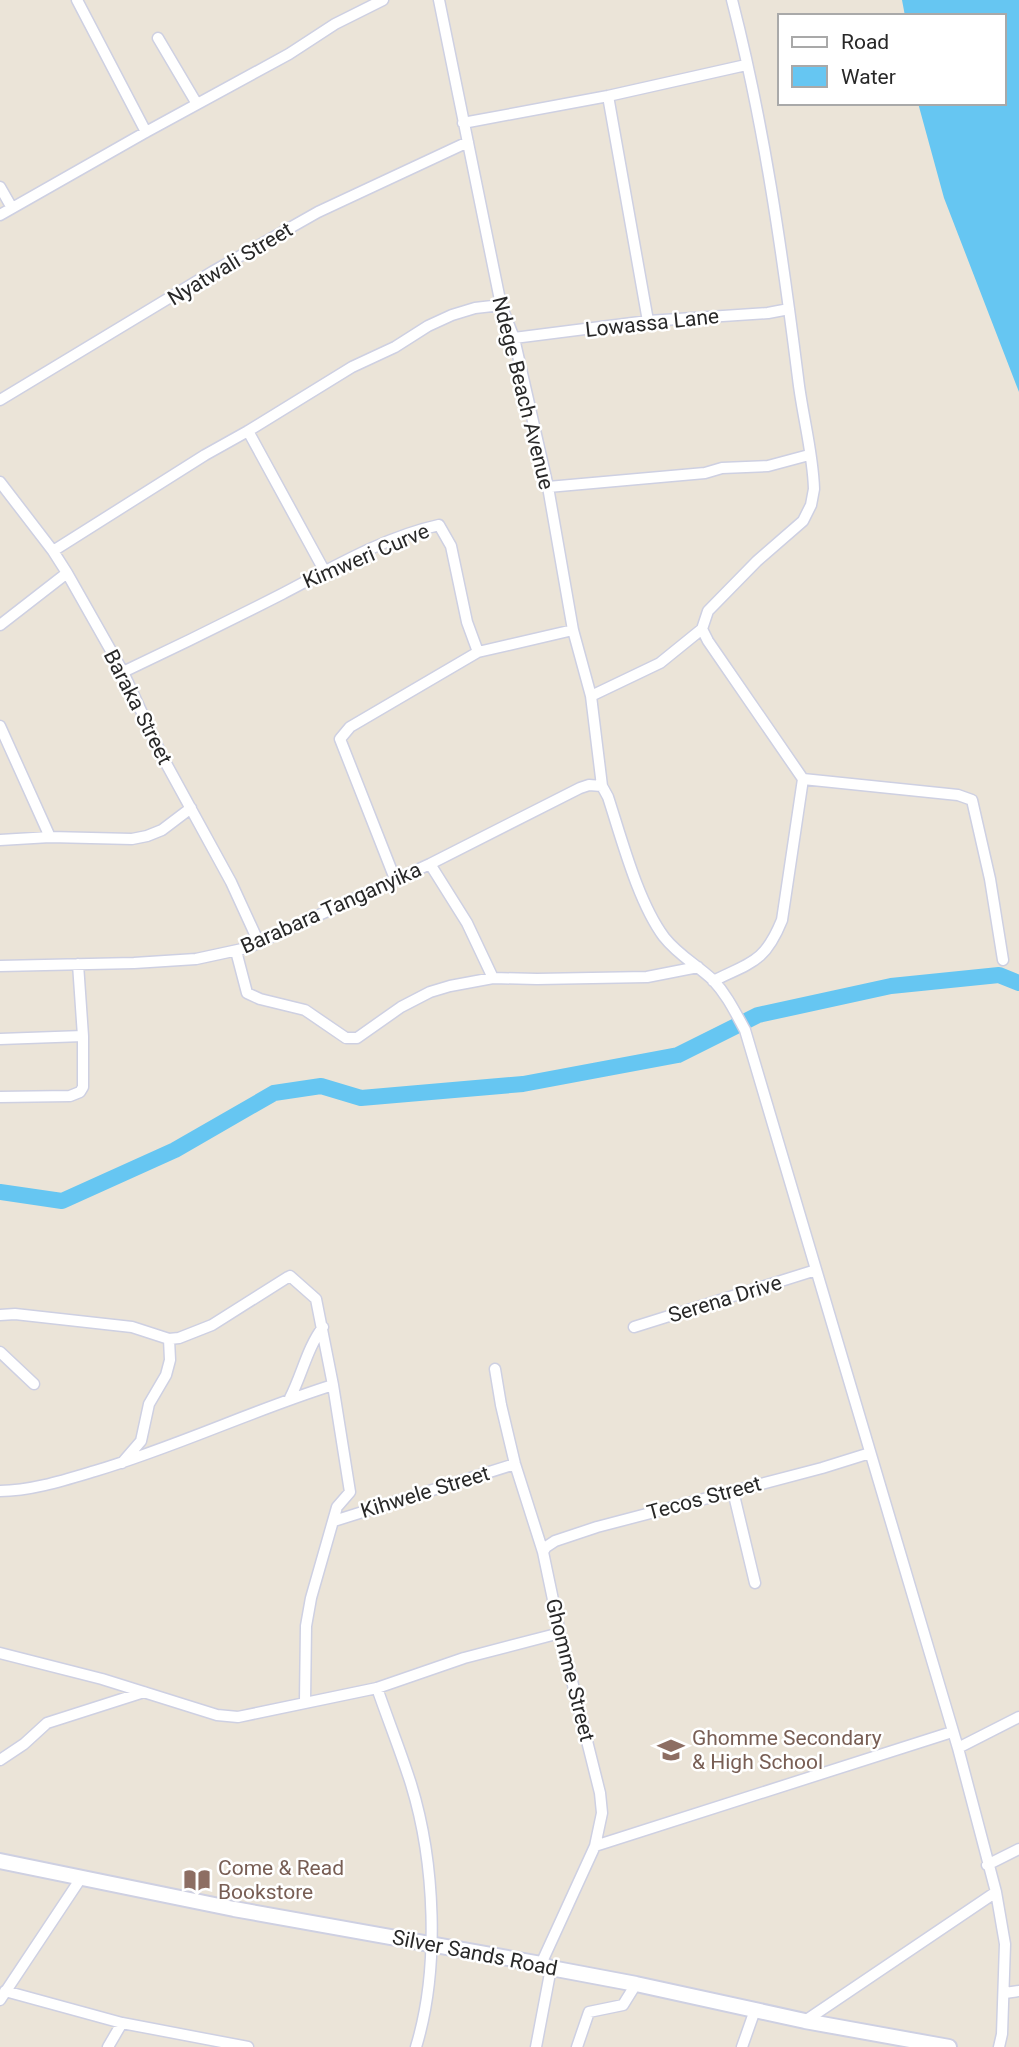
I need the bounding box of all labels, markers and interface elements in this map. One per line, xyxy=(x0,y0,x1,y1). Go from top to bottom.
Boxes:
legend xyxy=(778,14,1005,105)
text: Road xyxy=(841,30,889,54)
text: Water xyxy=(841,65,896,89)
street label: Nyatwali Street xyxy=(163,217,297,311)
street label: Ndege Beach Avenue xyxy=(487,294,559,492)
street label: Lowassa Lane xyxy=(584,304,720,342)
street label: Kimweri Curve xyxy=(299,519,433,593)
street label: Baraka Street xyxy=(99,646,177,768)
street label: Barabara Tanganyika xyxy=(237,857,425,959)
street label: Serena Drive xyxy=(666,1270,784,1328)
street label: Kihwele Street xyxy=(358,1461,493,1523)
street label: Tecos Street xyxy=(644,1471,764,1525)
street label: Ghomme Street xyxy=(541,1596,599,1744)
place label: Ghomme Secondary & High School xyxy=(692,1726,882,1774)
school or university icon: Ghomme Secondary & High School xyxy=(656,1735,686,1765)
place label: Come & Read Bookstore xyxy=(218,1856,344,1904)
library icon: Come & Read Bookstore xyxy=(182,1865,212,1895)
street label: Silver Sands Road xyxy=(390,1925,560,1981)

